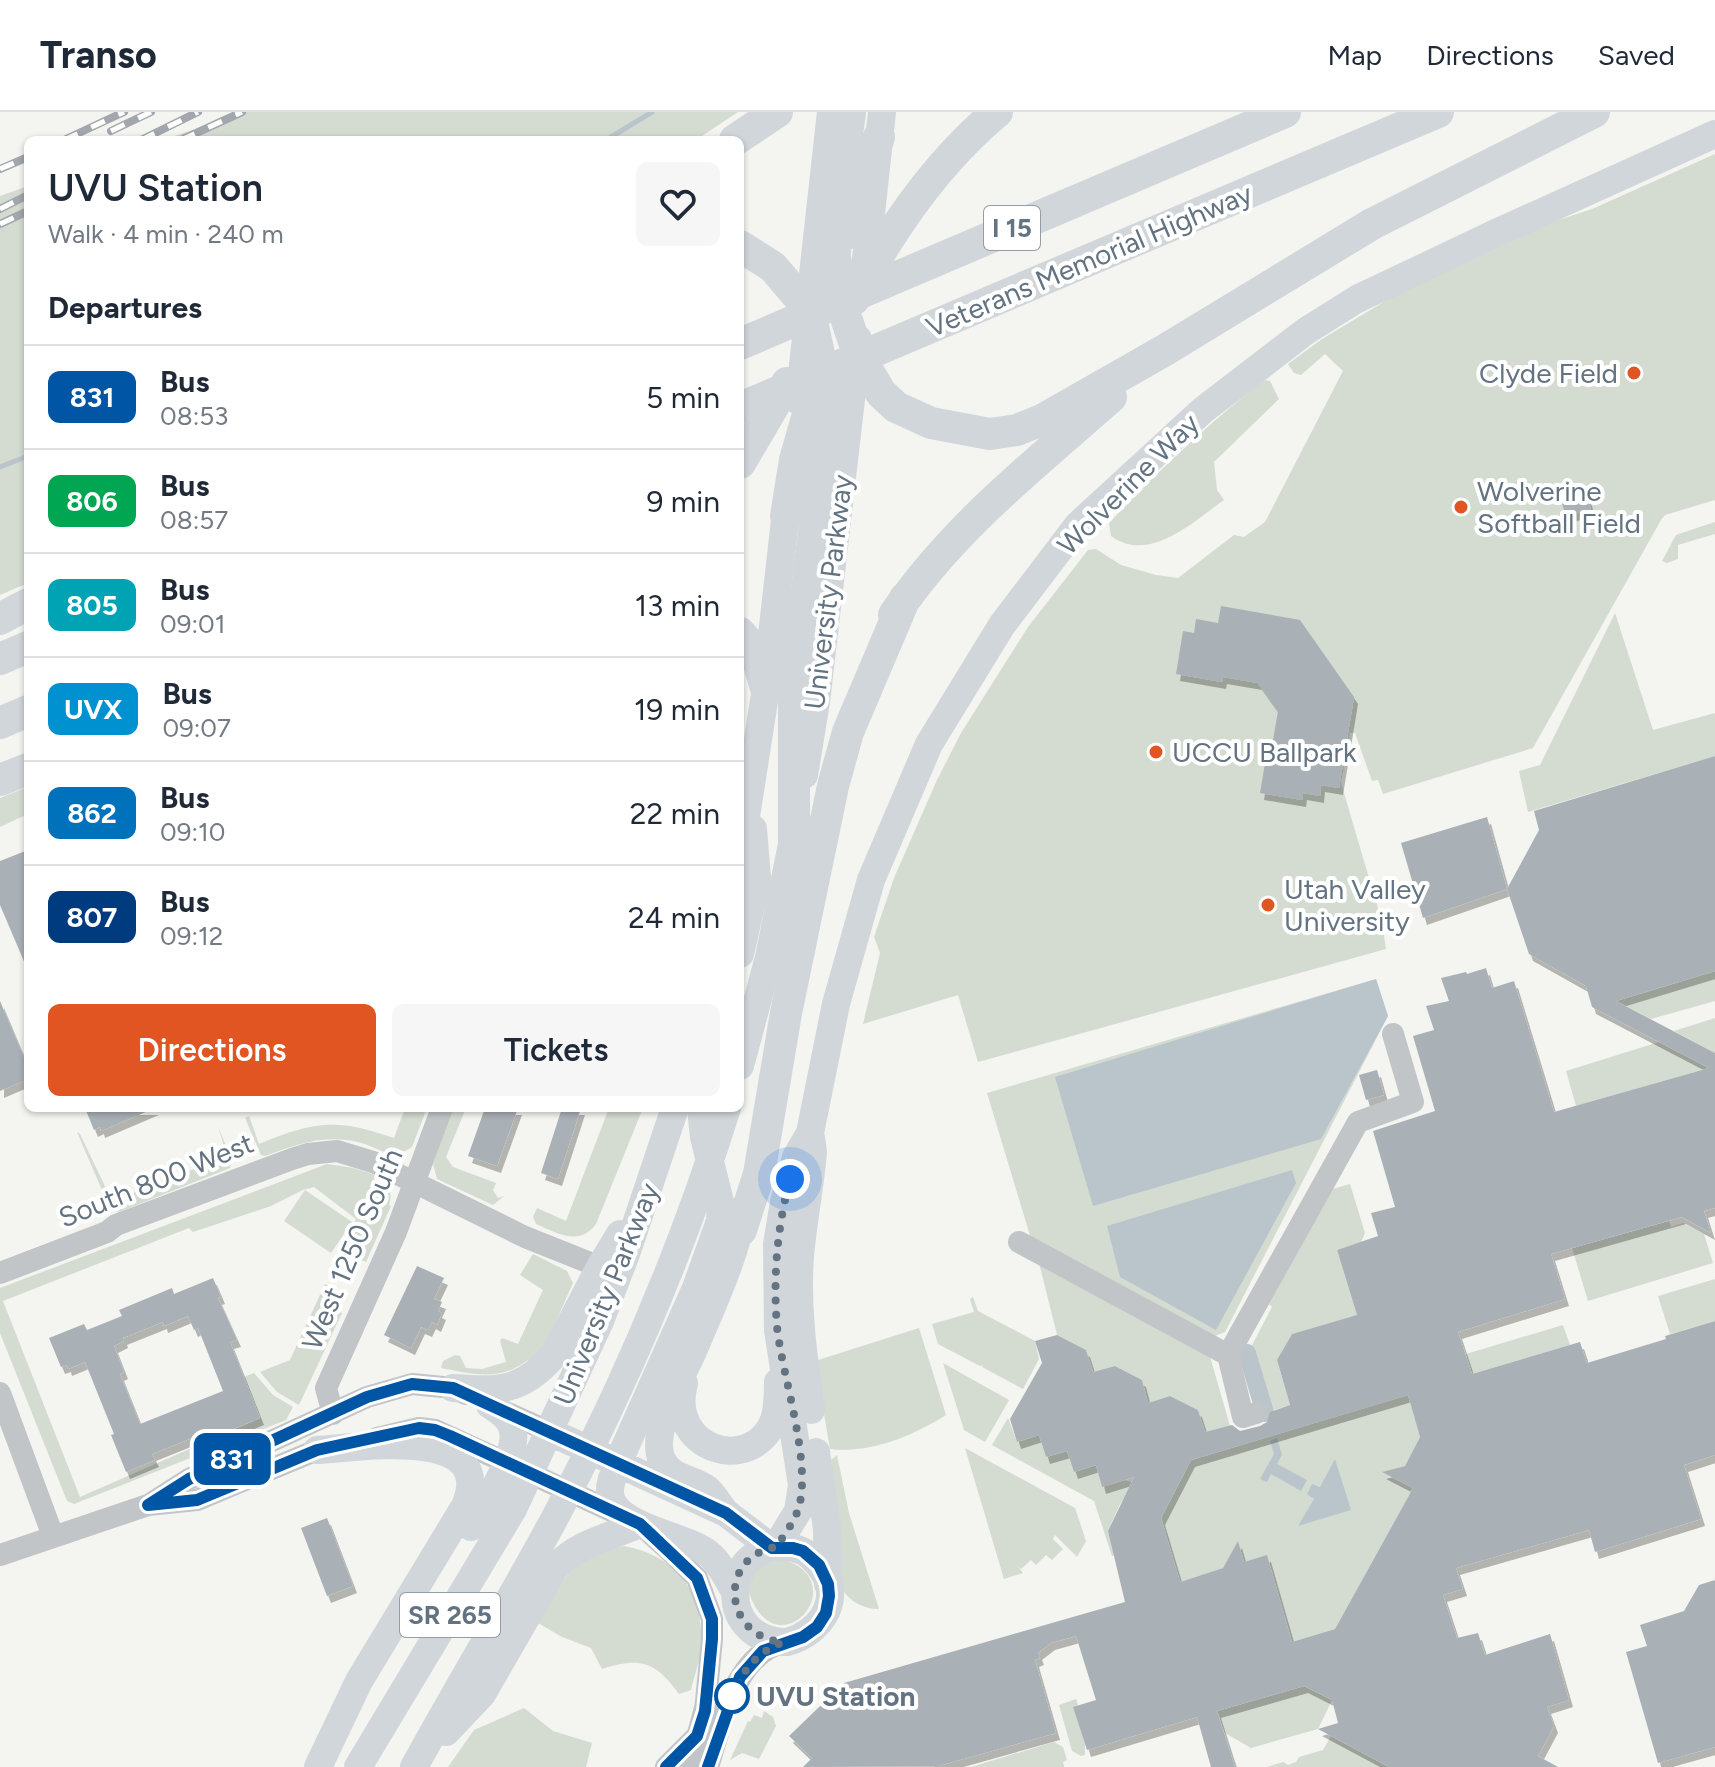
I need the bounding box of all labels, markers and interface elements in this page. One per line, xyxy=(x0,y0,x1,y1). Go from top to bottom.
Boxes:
text: Transo xyxy=(40,32,157,78)
text: Map xyxy=(1328,38,1382,72)
text: Directions xyxy=(1426,38,1554,72)
text: Saved xyxy=(1598,38,1675,72)
button: heart xyxy=(636,162,720,246)
text: UVU Station xyxy=(48,165,263,211)
street label: Veterans Memorial Highway xyxy=(921,176,1257,344)
road number: I 15 xyxy=(984,206,1040,250)
text: Walk · 4 min · 240 m xyxy=(48,218,284,250)
text: Departures xyxy=(48,289,202,326)
place label: Clyde Field xyxy=(1479,356,1618,390)
text: Bus xyxy=(160,363,209,400)
marker: Clyde Field xyxy=(1625,364,1643,382)
text: 5 min xyxy=(646,379,720,416)
text: 831 xyxy=(70,380,114,414)
text: 08:53 xyxy=(160,400,228,432)
street label: Wolverine Way xyxy=(1050,406,1206,562)
text: Bus xyxy=(160,467,209,504)
street label: University Parkway xyxy=(797,472,859,711)
place label: Wolverine Softball Field xyxy=(1477,474,1641,540)
text: 9 min xyxy=(646,483,720,520)
text: 806 xyxy=(66,484,118,518)
marker: Wolverine Softball Field xyxy=(1452,498,1470,516)
text: 08:57 xyxy=(160,504,228,536)
text: Bus xyxy=(160,571,209,608)
text: 13 min xyxy=(635,587,720,624)
text: 805 xyxy=(66,588,118,622)
text: 09:01 xyxy=(160,608,225,640)
text: Bus xyxy=(162,675,212,712)
text: 19 min xyxy=(634,691,720,728)
text: UVX xyxy=(64,692,122,726)
text: 09:07 xyxy=(162,712,231,744)
place label: UCCU Ballpark xyxy=(1172,735,1357,769)
marker: UCCU Ballpark xyxy=(1147,743,1165,761)
text: Bus xyxy=(160,779,209,816)
text: 22 min xyxy=(630,795,720,832)
text: 862 xyxy=(67,796,117,830)
text: 09:10 xyxy=(160,816,225,848)
place label: Utah Valley University xyxy=(1284,872,1426,938)
text: Bus xyxy=(160,883,209,920)
marker: Utah Valley University xyxy=(1259,896,1277,914)
text: 24 min xyxy=(628,899,720,936)
text: 807 xyxy=(67,900,117,934)
text: 09:12 xyxy=(160,920,223,952)
button: Directions xyxy=(48,1004,376,1096)
button: Tickets xyxy=(392,1004,720,1096)
street label: South 800 West xyxy=(54,1125,258,1235)
street label: West 1250 South xyxy=(294,1143,410,1355)
your location xyxy=(770,1159,810,1199)
street label: University Parkway xyxy=(546,1178,666,1410)
line badge: 831 xyxy=(186,1433,278,1485)
text: 831 xyxy=(210,1442,254,1476)
road number: SR 265 xyxy=(400,1593,500,1637)
marker: UVU Station xyxy=(715,1679,749,1713)
place label: UVU Station xyxy=(756,1679,915,1713)

